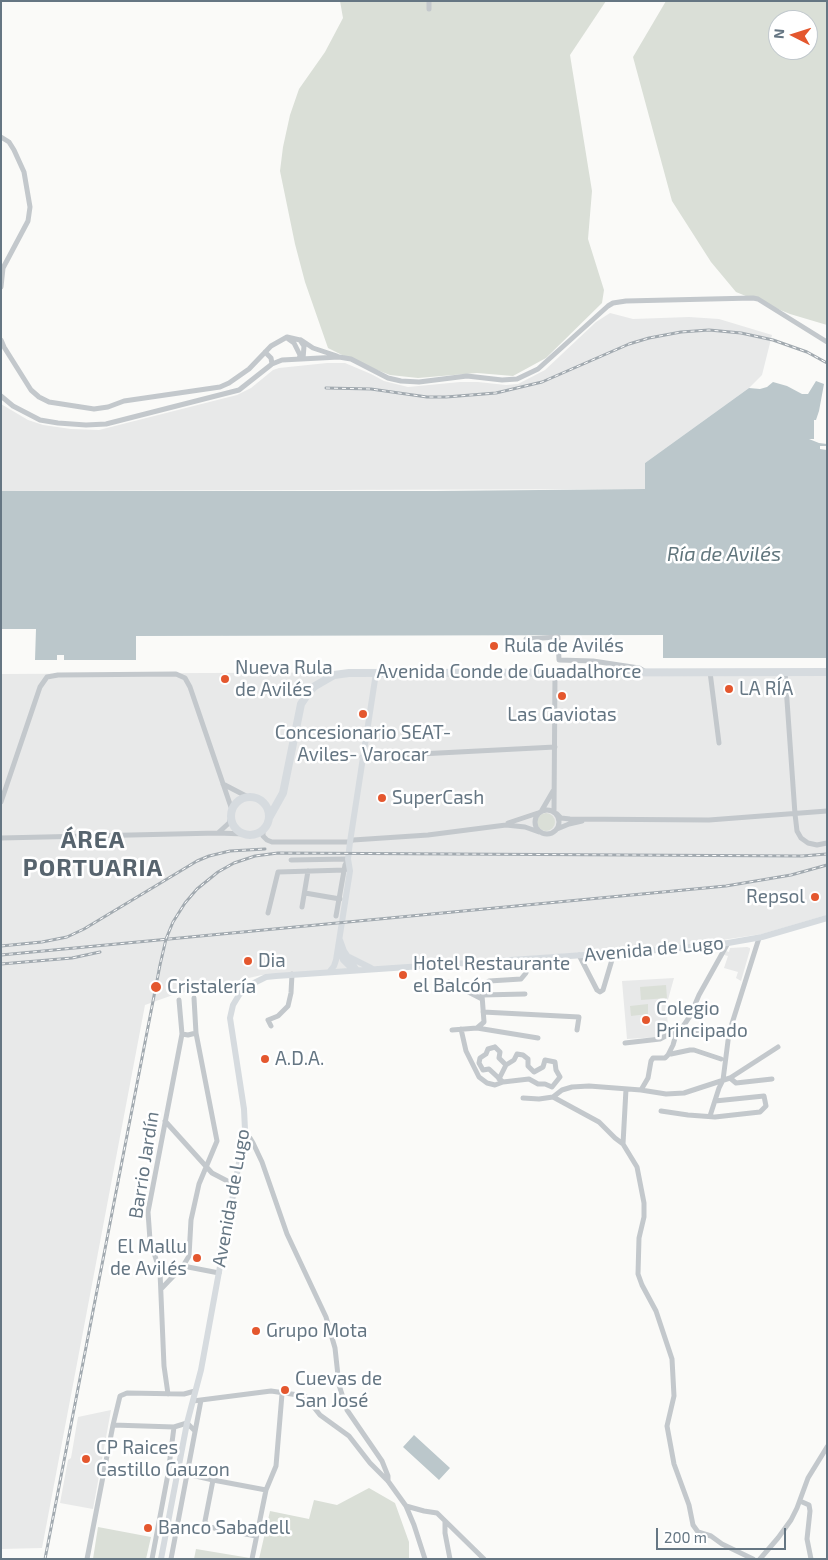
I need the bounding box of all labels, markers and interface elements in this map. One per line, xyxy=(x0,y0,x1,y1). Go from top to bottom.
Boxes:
north arrow xyxy=(768,10,818,60)
text: N xyxy=(770,28,787,40)
water label: Ría de Avilés xyxy=(667,542,781,566)
place label: Rula de Avilés xyxy=(504,635,624,657)
marker: Rula de Avilés xyxy=(488,640,500,652)
place label: Nueva Rula de Avilés xyxy=(235,657,333,701)
street label: Avenida Conde de Guadalhorce xyxy=(377,661,641,683)
marker: Nueva Rula de Avilés xyxy=(219,673,231,685)
place label: LA RÍA xyxy=(739,678,793,700)
marker: LA RÍA xyxy=(723,683,735,695)
marker: Las Gaviotas xyxy=(556,690,568,702)
place label: Las Gaviotas xyxy=(507,704,617,726)
marker: Concesionario SEAT- Aviles- Varocar xyxy=(357,708,369,720)
place label: Concesionario SEAT- Aviles- Varocar xyxy=(275,722,451,766)
place label: SuperCash xyxy=(392,787,484,809)
marker: SuperCash xyxy=(376,792,388,804)
district label: ÁREA PORTUARIA xyxy=(22,826,164,882)
place label: Repsol xyxy=(746,886,805,908)
marker: Repsol xyxy=(809,891,821,903)
street label: Avenida de Lugo xyxy=(583,932,725,966)
place label: Dia xyxy=(258,950,286,972)
place label: Hotel Restaurante el Balcón xyxy=(413,953,570,997)
marker: Dia xyxy=(242,955,254,967)
marker: Hotel Restaurante el Balcón xyxy=(397,969,409,981)
place label: Cristalería xyxy=(167,976,256,998)
marker: Cristalería xyxy=(149,980,163,994)
place label: Colegio Principado xyxy=(656,998,748,1042)
marker: Colegio Principado xyxy=(640,1014,652,1026)
place label: A.D.A. xyxy=(275,1048,324,1070)
marker: A.D.A. xyxy=(259,1053,271,1065)
street label: Barrio Jardín xyxy=(124,1110,164,1220)
street label: Avenida de Lugo xyxy=(208,1127,254,1269)
place label: El Mallu de Avilés xyxy=(110,1236,187,1280)
marker: El Mallu de Avilés xyxy=(191,1252,203,1264)
place label: Grupo Mota xyxy=(266,1320,368,1342)
marker: Grupo Mota xyxy=(250,1325,262,1337)
place label: Cuevas de San José xyxy=(295,1368,382,1412)
marker: Cuevas de San José xyxy=(279,1384,291,1396)
place label: CP Raices Castillo Gauzon xyxy=(96,1437,230,1481)
marker: CP Raices Castillo Gauzon xyxy=(80,1453,92,1465)
place label: Banco Sabadell xyxy=(158,1517,290,1539)
scale bar xyxy=(658,1518,788,1550)
marker: Banco Sabadell xyxy=(142,1522,154,1534)
text: 200 m xyxy=(664,1528,707,1546)

